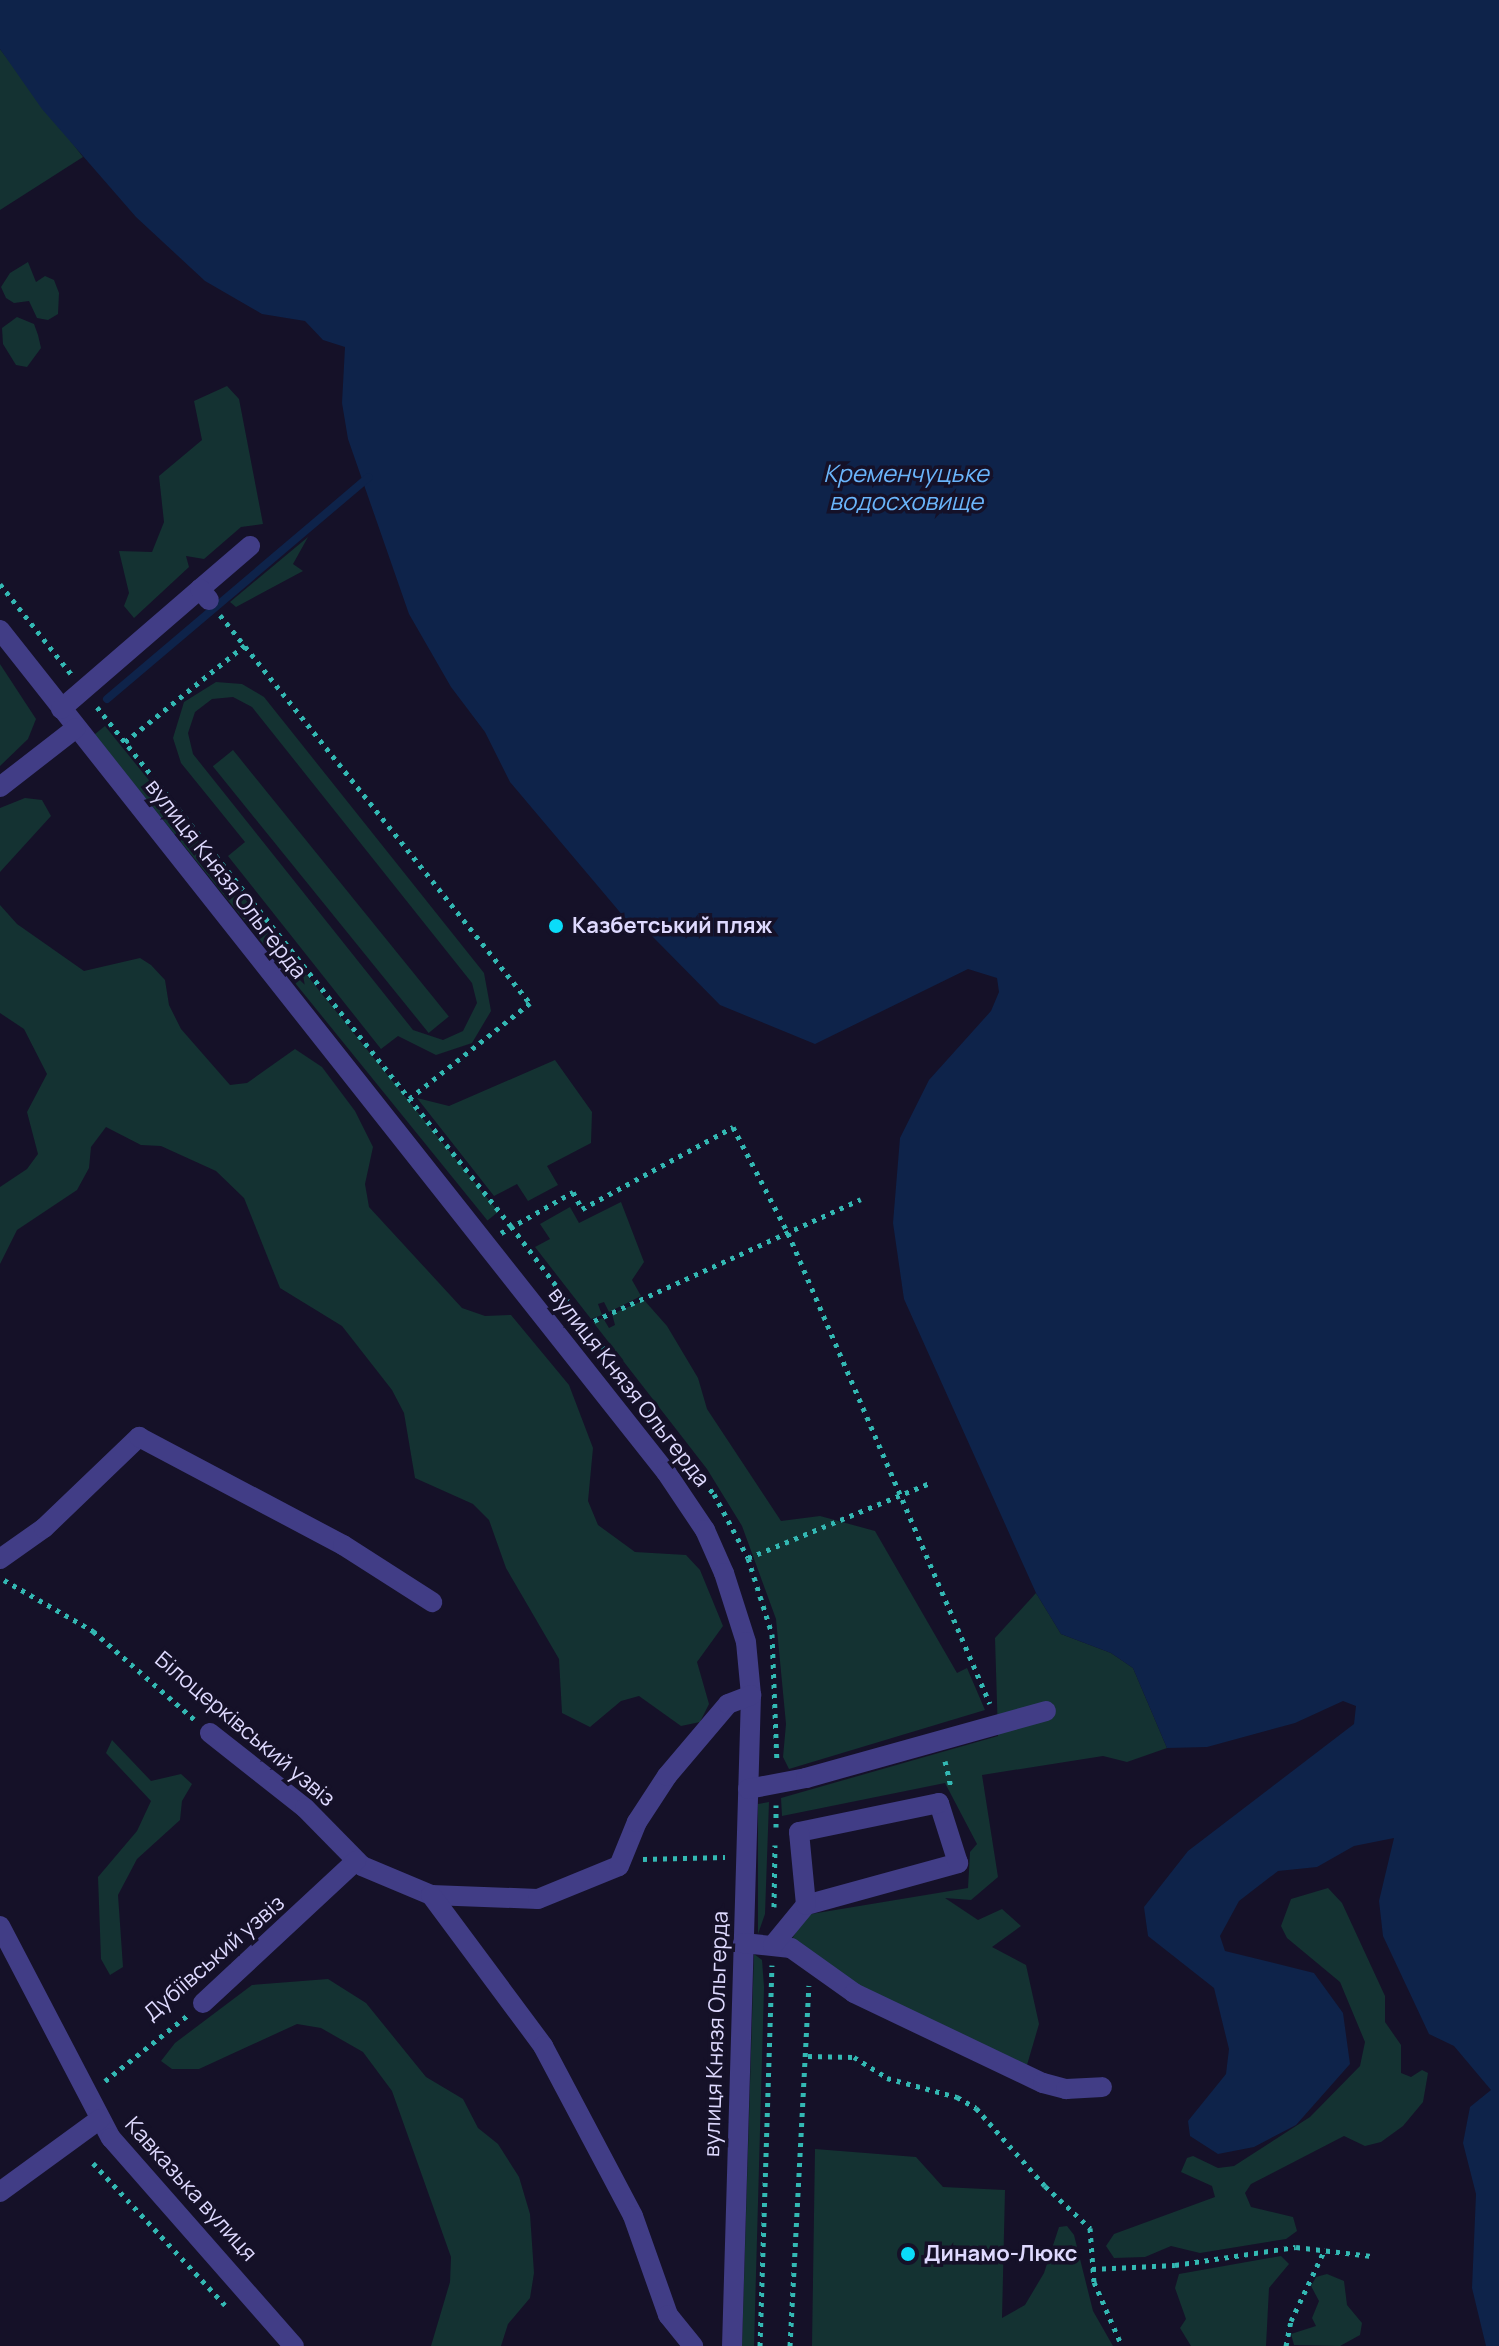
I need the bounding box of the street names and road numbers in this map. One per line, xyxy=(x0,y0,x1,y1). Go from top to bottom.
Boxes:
street label: вулиця Князя Ольгерда xyxy=(140,774,312,984)
street label: вулиця Князя Ольгерда xyxy=(543,1282,715,1492)
street label: Білоцерківський узвіз xyxy=(150,1646,340,1812)
street label: Дубіївський узвіз xyxy=(138,1890,290,2026)
street label: вулиця Князя Ольгерда xyxy=(699,1911,733,2157)
street label: Кавказька вулиця xyxy=(119,2112,263,2266)

